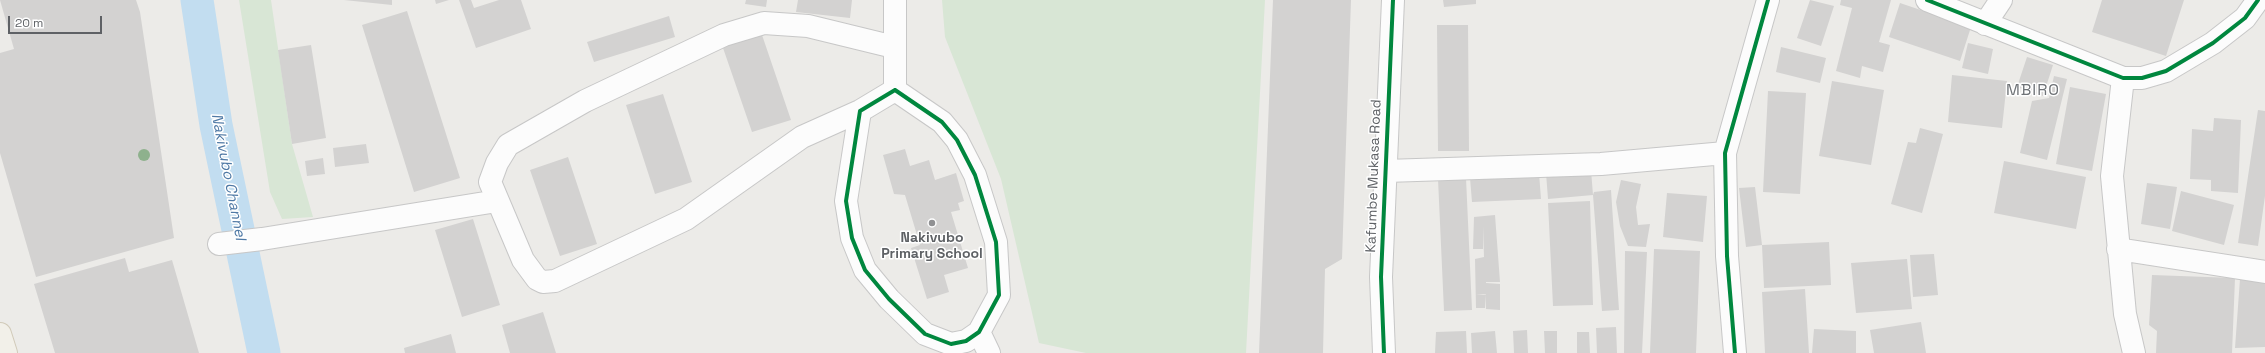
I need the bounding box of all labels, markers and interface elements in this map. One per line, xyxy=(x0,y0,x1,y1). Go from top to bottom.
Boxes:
scale bar xyxy=(10,8,104,34)
text: 20 m xyxy=(15,15,43,31)
district label: MBIRO xyxy=(2006,81,2060,101)
street label: Kafumbe Mukasa Road xyxy=(1363,99,1385,253)
water label: Nakivubo Channel xyxy=(207,112,249,242)
marker: Nakivubo Primary School xyxy=(927,218,937,228)
place label: Nakivubo Primary School xyxy=(881,230,983,262)

